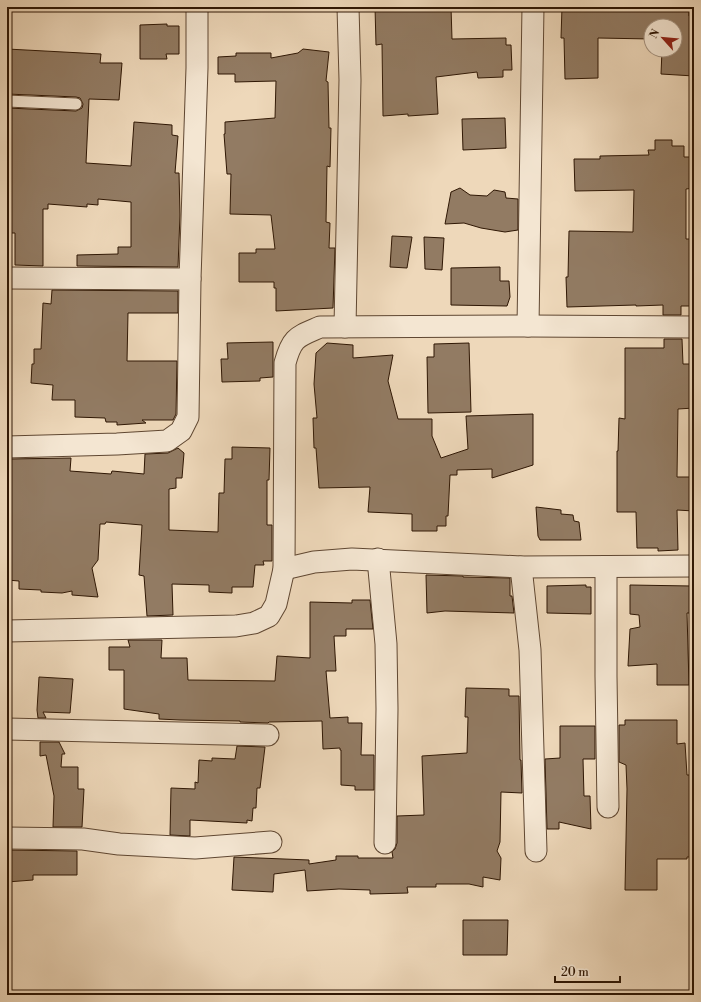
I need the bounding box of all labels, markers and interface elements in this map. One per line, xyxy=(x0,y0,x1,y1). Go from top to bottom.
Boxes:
north arrow xyxy=(643,18,683,58)
text: N xyxy=(647,27,663,41)
scale bar xyxy=(555,958,620,984)
text: 20 m xyxy=(561,965,589,980)

